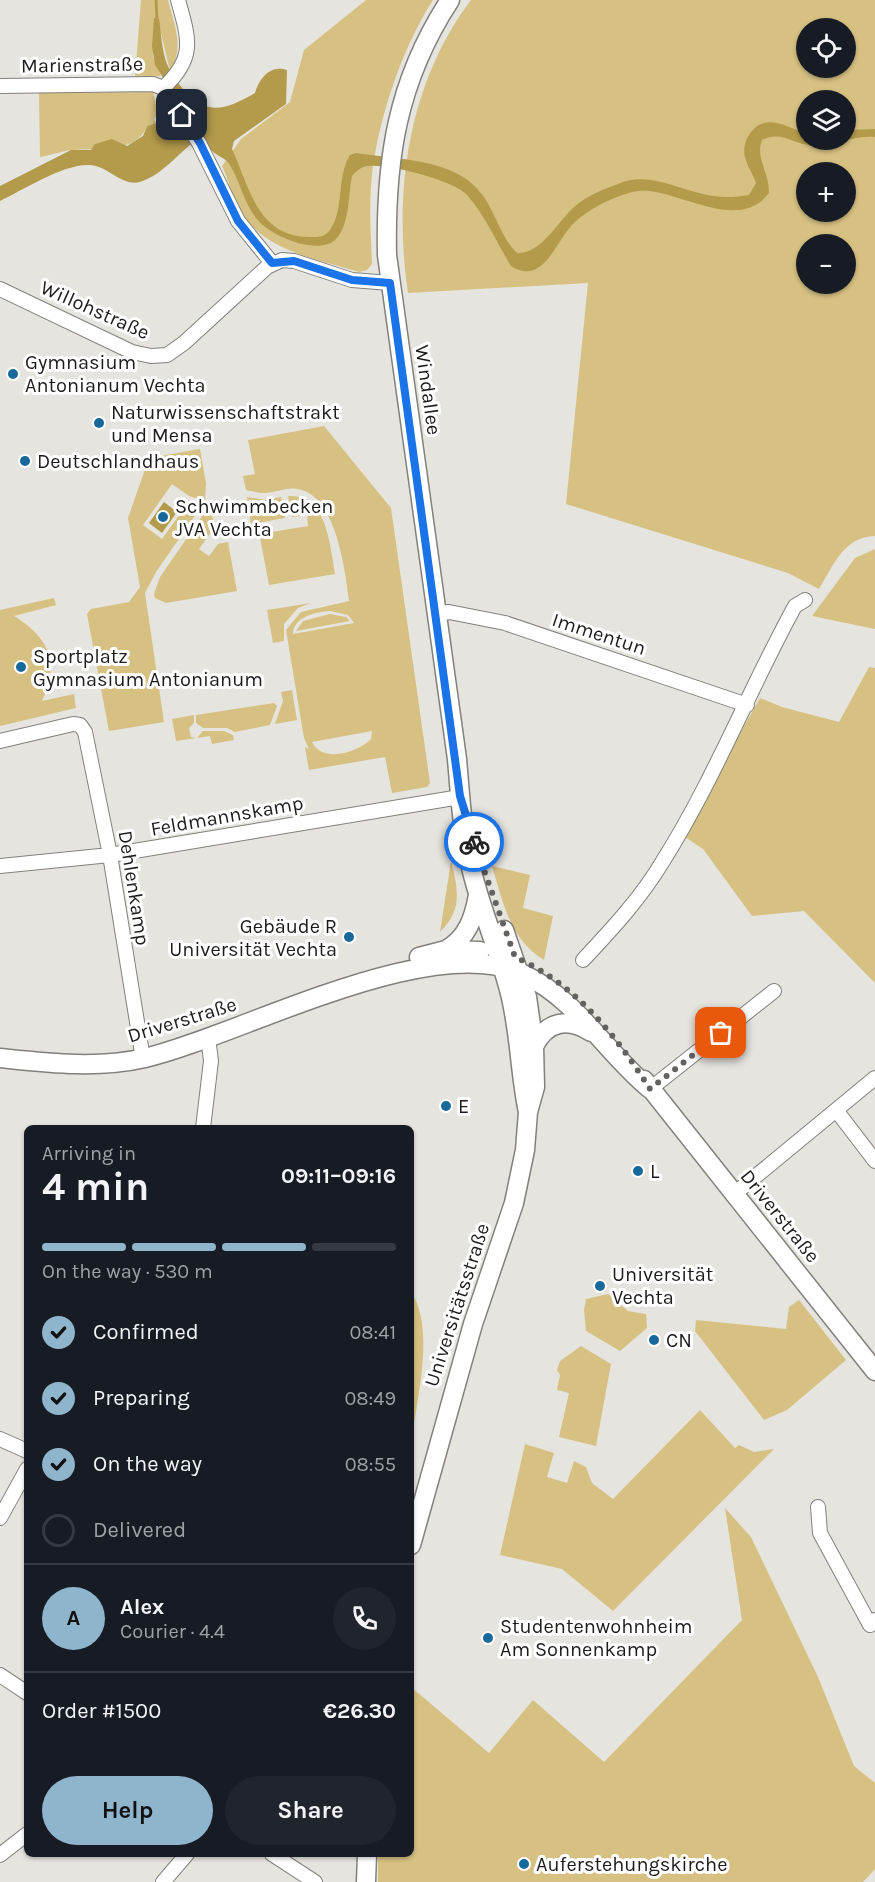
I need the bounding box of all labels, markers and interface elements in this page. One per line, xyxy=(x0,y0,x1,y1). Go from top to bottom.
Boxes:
map controls xyxy=(796,18,856,294)
button: locate xyxy=(796,18,856,78)
street label: Marienstraße xyxy=(21,52,143,78)
pin xyxy=(156,89,207,140)
button: layers xyxy=(796,90,856,150)
icon: home xyxy=(165,98,198,131)
button: + xyxy=(796,162,856,222)
button: − xyxy=(796,234,856,294)
street label: Willohstraße xyxy=(37,276,153,344)
street label: Windallee xyxy=(410,344,446,436)
place label: Gymnasium Antonianum Vechta xyxy=(25,351,206,397)
marker: Gymnasium Antonianum Vechta xyxy=(6,367,20,381)
place label: Naturwissenschaftstrakt und Mensa xyxy=(111,401,340,447)
marker: Naturwissenschaftstrakt und Mensa xyxy=(92,416,106,430)
place label: Deutschlandhaus xyxy=(37,450,199,473)
marker: Deutschlandhaus xyxy=(18,454,32,468)
place label: Schwimmbecken JVA Vechta xyxy=(175,495,333,541)
marker: Schwimmbecken JVA Vechta xyxy=(156,510,170,524)
street label: Immentun xyxy=(549,608,649,660)
place label: Sportplatz Gymnasium Antonianum xyxy=(33,645,263,691)
marker: Sportplatz Gymnasium Antonianum xyxy=(14,660,28,674)
street label: Feldmannskamp xyxy=(149,791,305,841)
courier xyxy=(444,812,504,872)
icon: bike xyxy=(458,826,491,859)
street label: Dehlenkamp xyxy=(114,829,154,947)
place label: Gebäude R Universität Vechta xyxy=(169,915,337,961)
marker: Gebäude R Universität Vechta xyxy=(342,930,356,944)
street label: Driverstraße xyxy=(125,993,239,1047)
pin xyxy=(695,1007,746,1058)
icon: bag xyxy=(704,1016,737,1049)
place label: E xyxy=(458,1095,469,1118)
marker: E xyxy=(439,1099,453,1113)
text: Arriving in xyxy=(42,1142,136,1165)
place label: L xyxy=(650,1160,660,1183)
text: 09:11–09:16 xyxy=(281,1163,396,1189)
text: 4 min xyxy=(42,1164,149,1210)
marker: L xyxy=(631,1164,645,1178)
street label: Driverstraße xyxy=(736,1165,824,1267)
street label: Universitätsstraße xyxy=(420,1220,494,1390)
text: On the way · 530 m xyxy=(42,1260,213,1283)
place label: Universität Vechta xyxy=(612,1263,714,1309)
marker: Universität Vechta xyxy=(593,1279,607,1293)
icon: check xyxy=(42,1316,75,1349)
text: Confirmed xyxy=(93,1319,199,1345)
text: 08:41 xyxy=(349,1321,396,1344)
place label: CN xyxy=(666,1329,692,1352)
marker: CN xyxy=(647,1333,661,1347)
icon: check xyxy=(42,1382,75,1415)
text: Preparing xyxy=(93,1385,190,1411)
text: 08:49 xyxy=(344,1387,396,1410)
icon: check xyxy=(42,1448,75,1481)
text: On the way xyxy=(93,1451,202,1477)
text: 08:55 xyxy=(345,1453,396,1476)
text: Delivered xyxy=(93,1517,186,1543)
button: phone xyxy=(333,1587,396,1650)
text: Alex xyxy=(120,1594,164,1620)
text: A xyxy=(67,1605,80,1631)
place label: Studentenwohnheim Am Sonnenkamp xyxy=(500,1615,692,1661)
text: Courier · 4.4 xyxy=(120,1620,225,1643)
marker: Studentenwohnheim Am Sonnenkamp xyxy=(481,1631,495,1645)
text: Order #1500 xyxy=(42,1698,161,1724)
text: €26.30 xyxy=(323,1698,396,1724)
button: Help xyxy=(42,1776,213,1845)
button: Share xyxy=(225,1776,396,1845)
place label: Auferstehungskirche xyxy=(536,1853,727,1876)
marker: Auferstehungskirche xyxy=(517,1857,531,1871)

